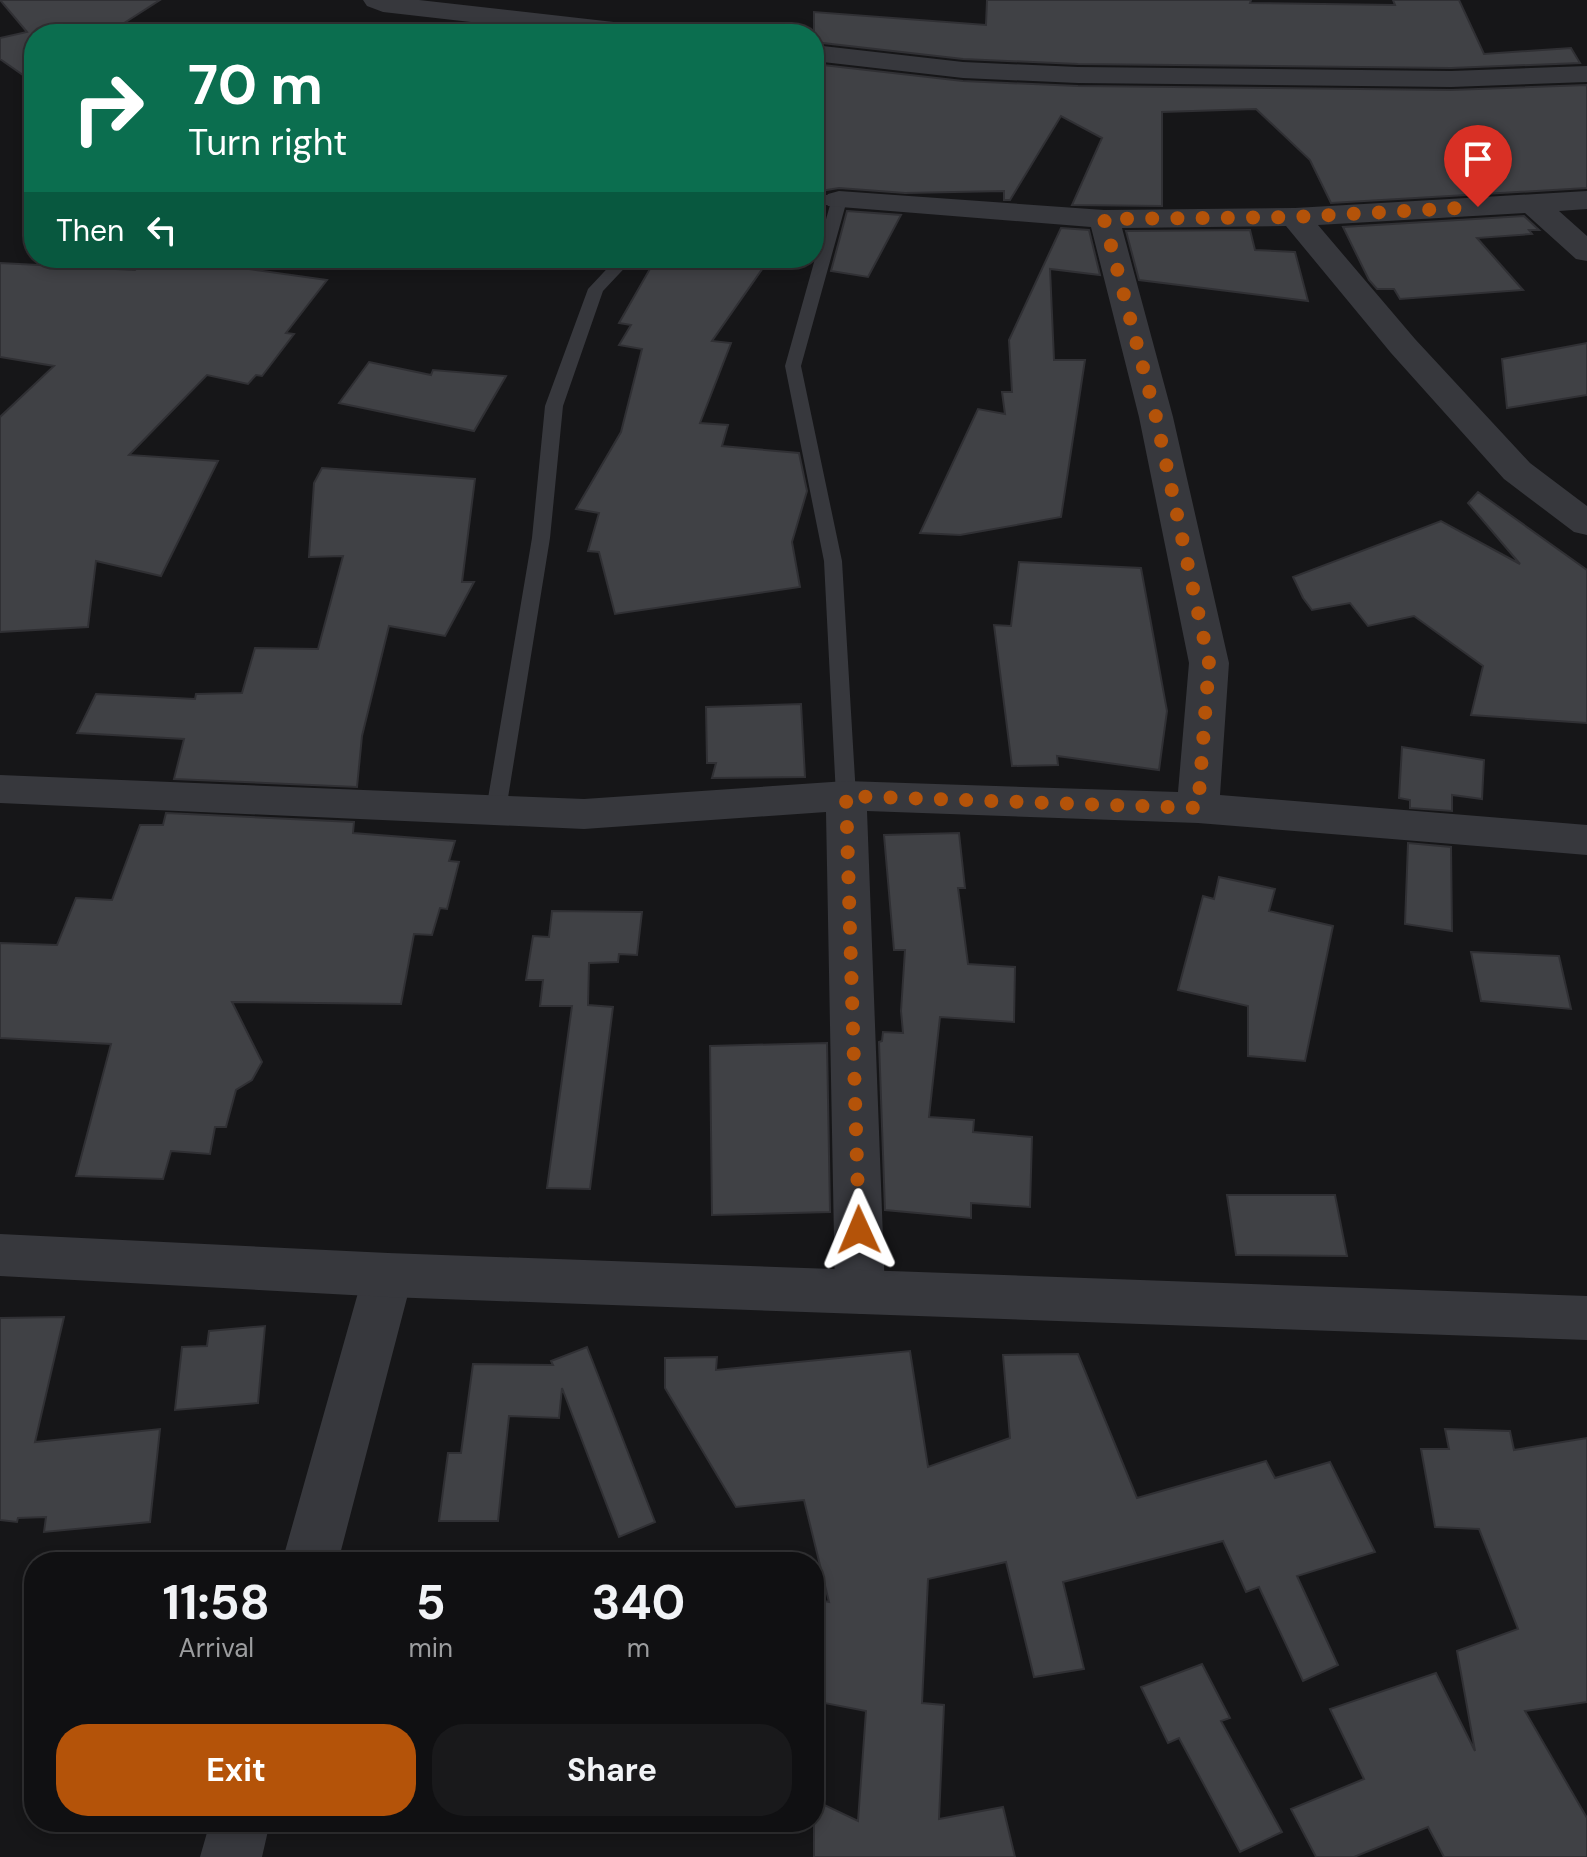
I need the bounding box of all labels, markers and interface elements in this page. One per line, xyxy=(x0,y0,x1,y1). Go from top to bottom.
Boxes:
text: 70 m xyxy=(188,48,323,121)
icon: right xyxy=(56,56,160,160)
text: Turn right xyxy=(188,119,347,166)
pin xyxy=(1444,125,1512,207)
icon: arrive xyxy=(1456,137,1500,181)
icon: left xyxy=(140,208,184,252)
text: Then xyxy=(56,211,124,250)
position arrow xyxy=(817,1188,901,1272)
text: 11:58 xyxy=(163,1571,270,1634)
text: 5 xyxy=(416,1571,446,1634)
text: 340 xyxy=(591,1571,685,1634)
text: Arrival xyxy=(178,1631,254,1665)
text: min xyxy=(409,1631,453,1665)
text: m xyxy=(627,1631,650,1665)
button: Exit xyxy=(56,1724,416,1816)
button: Share xyxy=(432,1724,792,1816)

